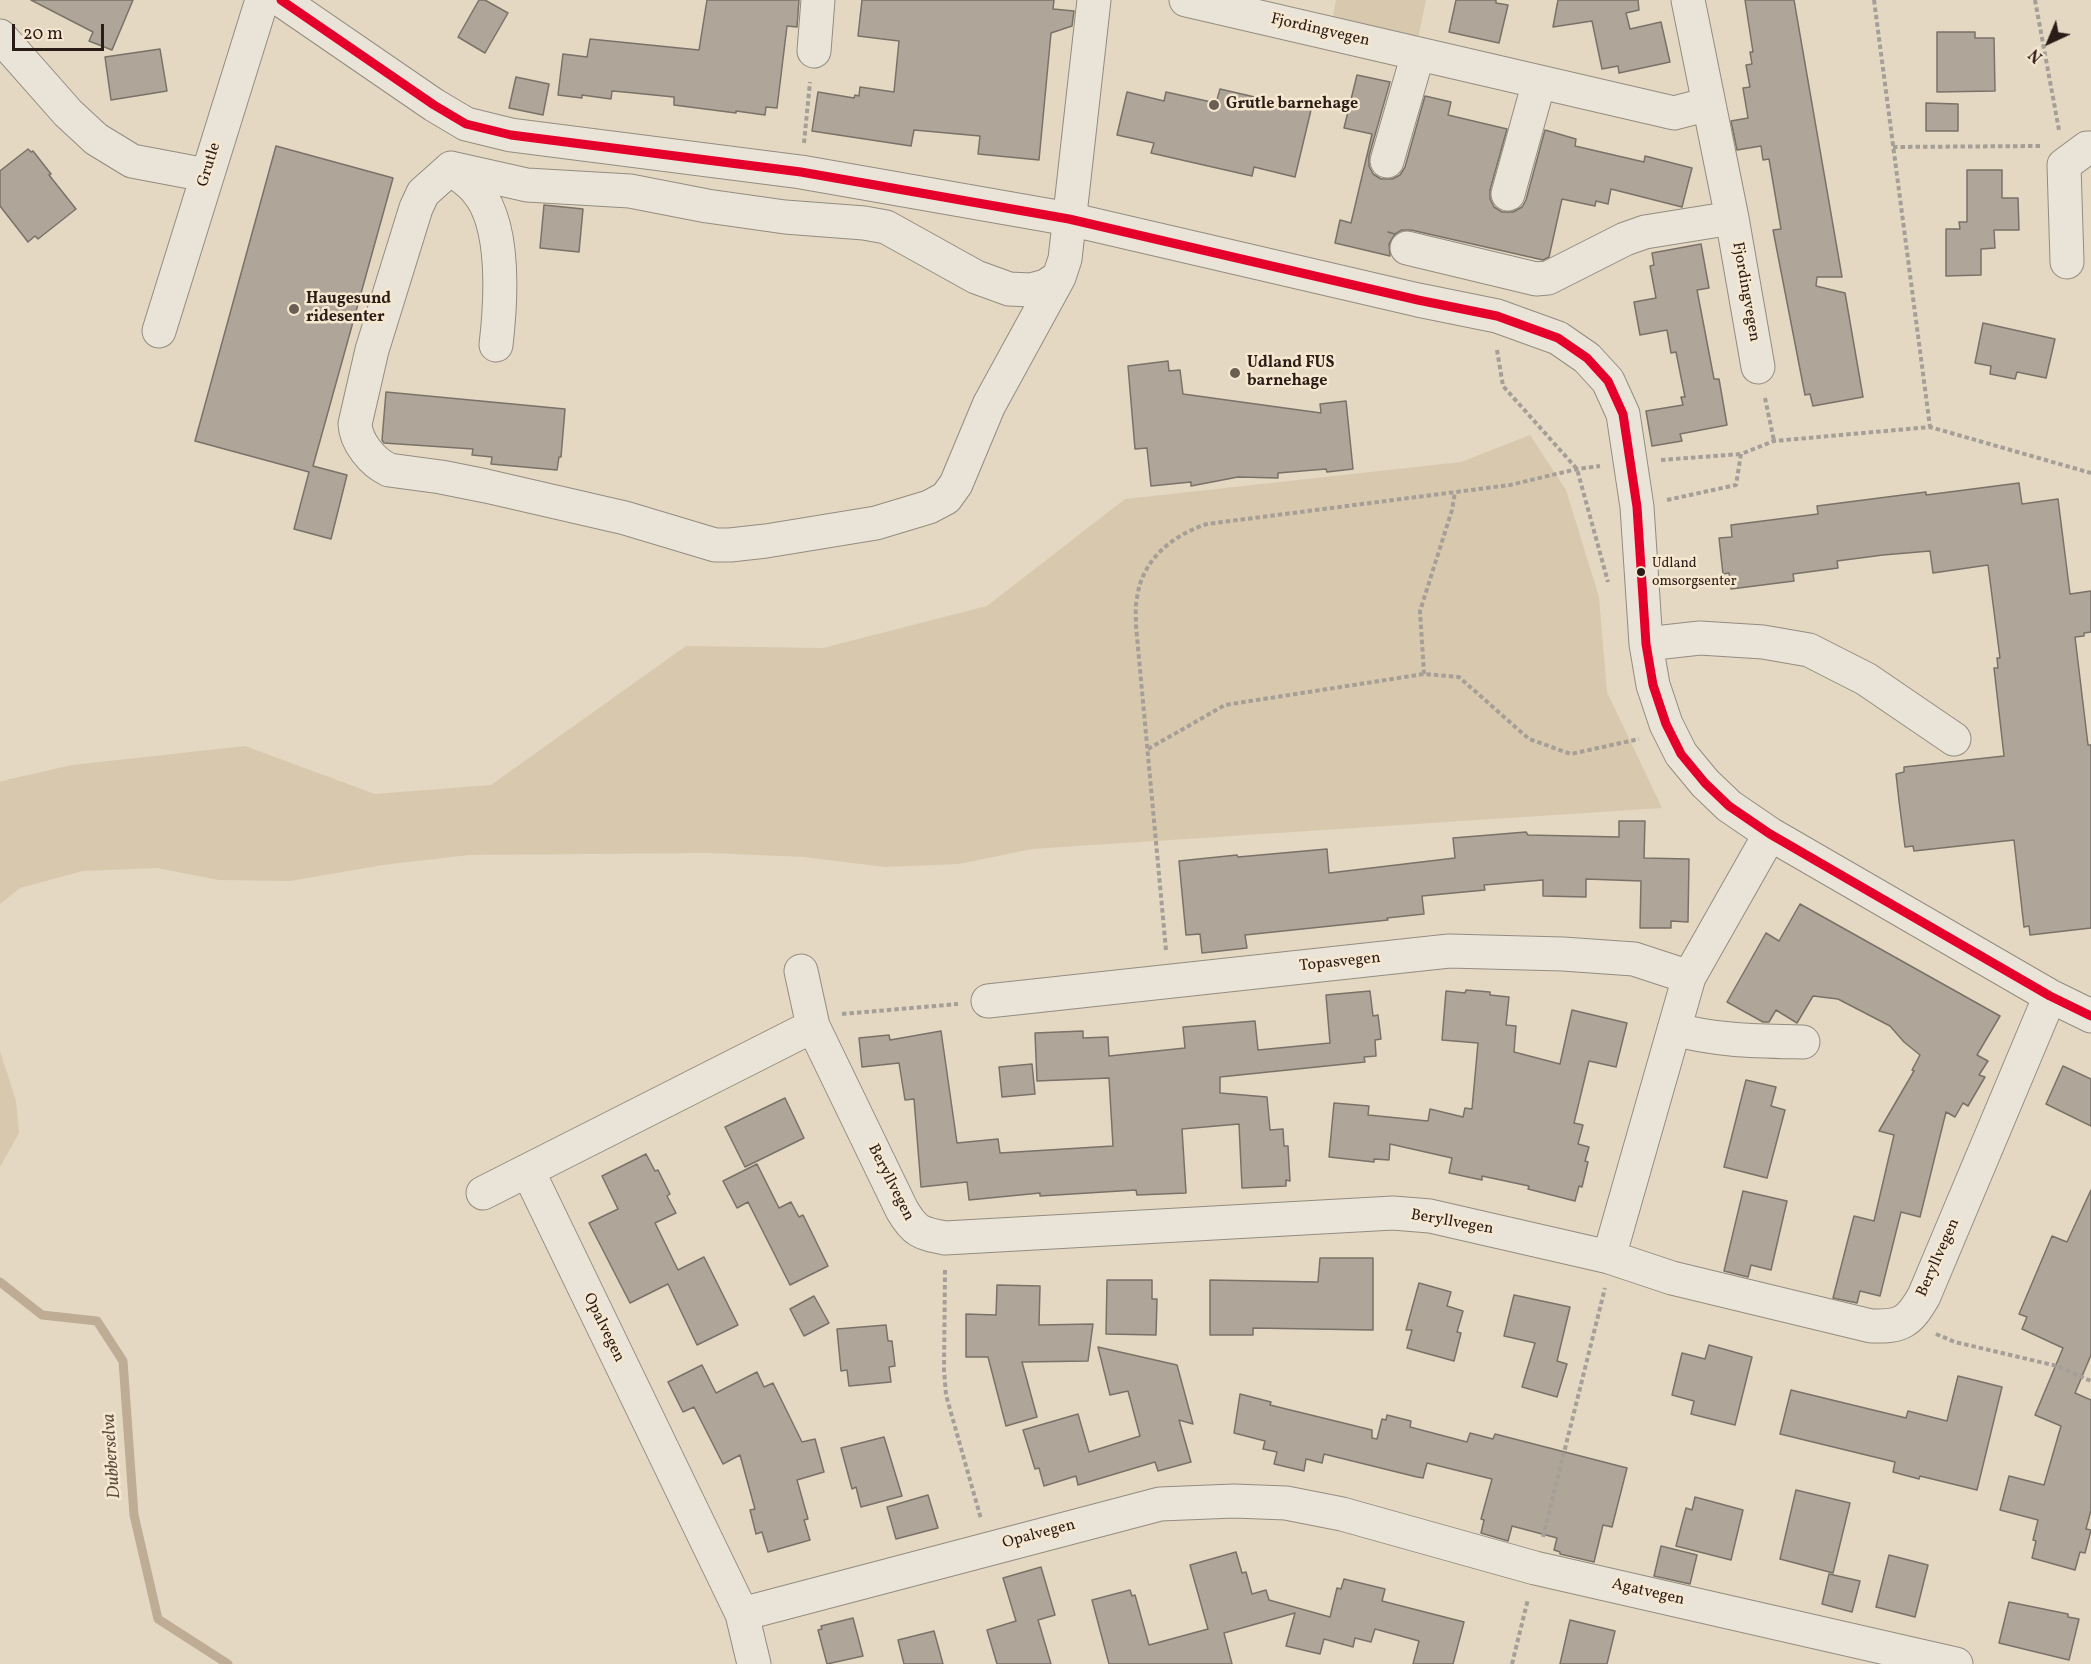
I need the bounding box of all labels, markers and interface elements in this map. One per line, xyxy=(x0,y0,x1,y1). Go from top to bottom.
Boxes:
street label: Fjordingvegen xyxy=(1269,10,1371,52)
scale bar xyxy=(15,12,106,50)
north arrow xyxy=(2019,12,2079,72)
text: 20 m xyxy=(23,22,63,47)
text: N xyxy=(2025,43,2048,67)
place label: Grutle barnehage xyxy=(1226,95,1358,115)
marker: Grutle barnehage xyxy=(1207,98,1221,112)
street label: Grutle xyxy=(194,140,226,190)
street label: Fjordingvegen xyxy=(1727,241,1763,343)
place label: Haugesund ridesenter xyxy=(306,290,391,328)
marker: Haugesund ridesenter xyxy=(287,302,301,316)
place label: Udland FUS barnehage xyxy=(1247,354,1334,392)
marker: Udland FUS barnehage xyxy=(1228,366,1242,380)
place label: Udland omsorgsenter xyxy=(1652,556,1737,588)
marker: Udland omsorgsenter xyxy=(1635,566,1647,578)
street label: Topasvegen xyxy=(1298,949,1382,977)
street label: Beryllvegen xyxy=(862,1141,918,1225)
street label: Beryllvegen xyxy=(1409,1206,1495,1240)
street label: Beryllvegen xyxy=(1913,1216,1965,1300)
street label: Opalvegen xyxy=(578,1290,628,1366)
water label: Dubberselva xyxy=(99,1413,127,1499)
street label: Opalvegen xyxy=(1000,1516,1078,1554)
street label: Agatvegen xyxy=(1610,1575,1686,1611)

